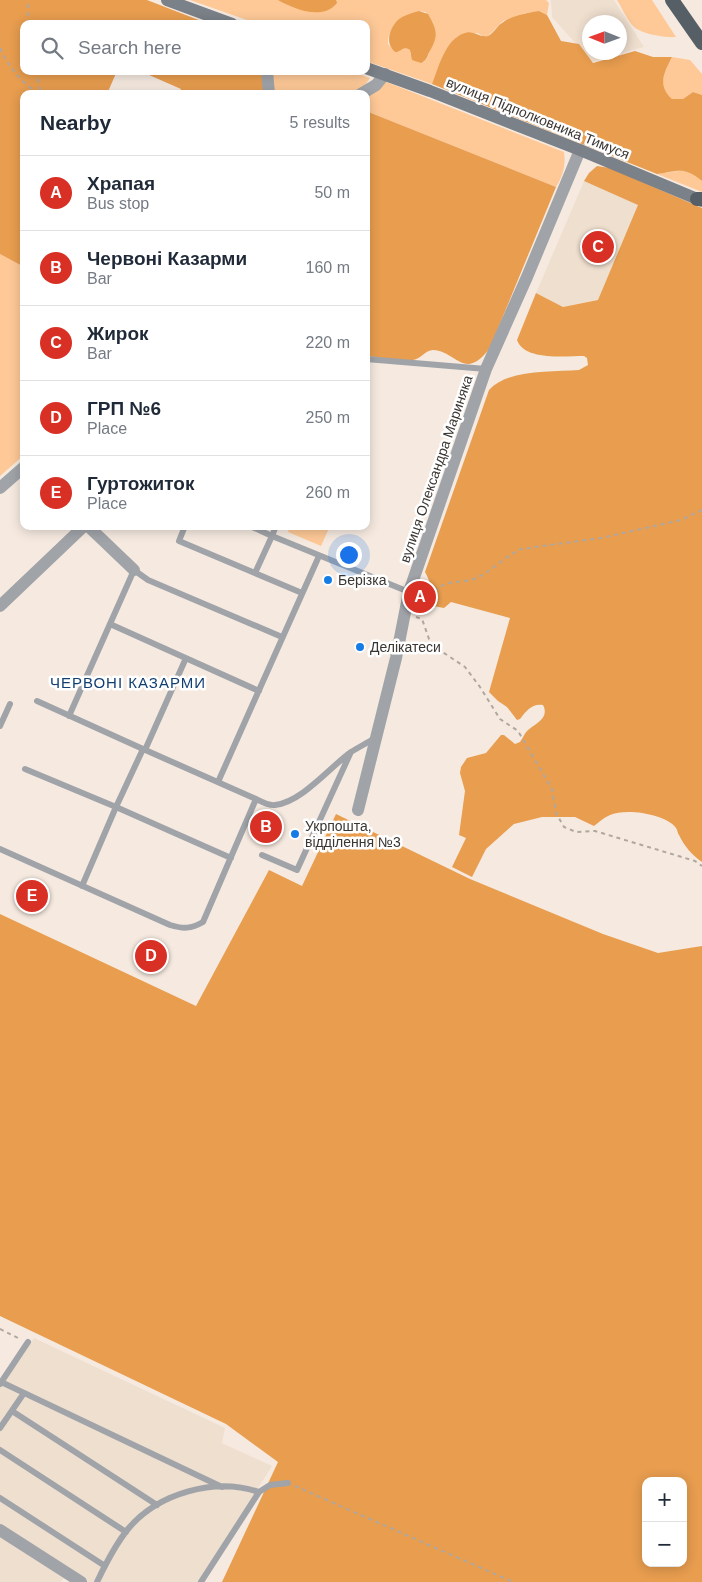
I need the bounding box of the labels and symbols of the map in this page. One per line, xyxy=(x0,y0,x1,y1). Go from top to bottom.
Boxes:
north arrow xyxy=(582,15,627,60)
street label: вулиця Підполковника Тимуся xyxy=(444,74,632,162)
pin: C xyxy=(582,228,614,266)
street label: вулиця Олександра Мариняка xyxy=(396,373,476,565)
your location xyxy=(336,542,362,568)
place label: Берізка xyxy=(338,572,387,588)
marker: Берізка xyxy=(322,574,334,586)
pin: A xyxy=(404,578,436,616)
place label: Делікатеси xyxy=(370,639,441,655)
marker: Делікатеси xyxy=(354,641,366,653)
district label: ЧЕРВОНІ КАЗАРМИ xyxy=(50,674,206,691)
pin: B xyxy=(250,808,282,846)
place label: Укрпошта, відділення №3 xyxy=(305,818,401,850)
marker: Укрпошта, відділення №3 xyxy=(289,828,301,840)
pin: E xyxy=(16,877,48,915)
pin: D xyxy=(135,937,167,975)

